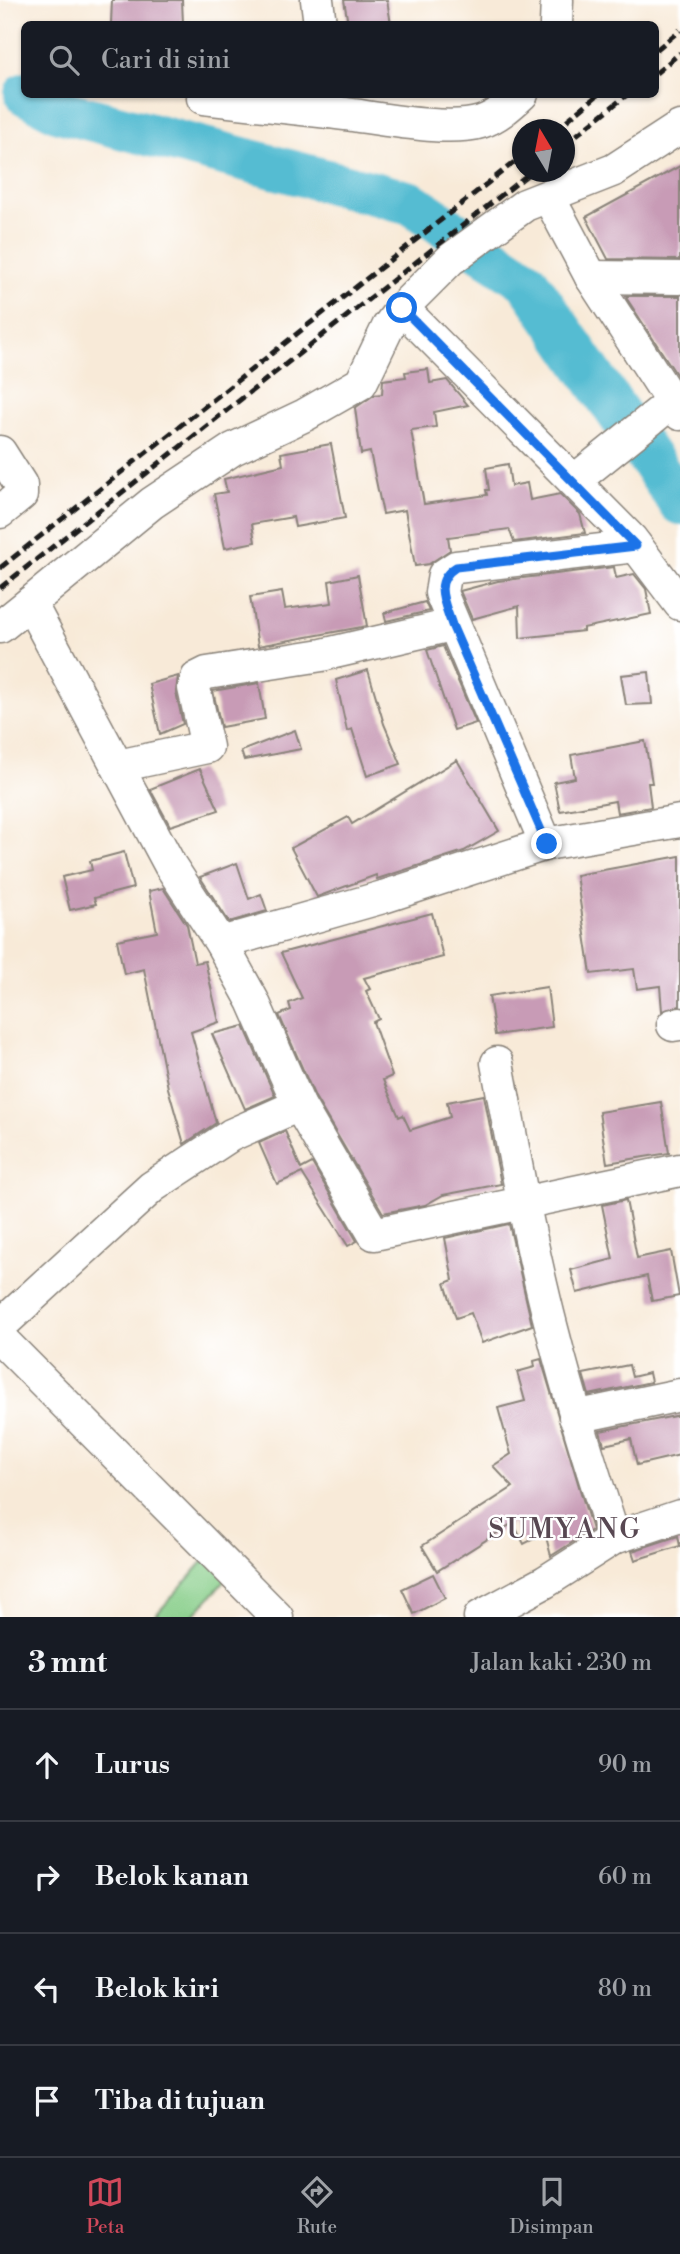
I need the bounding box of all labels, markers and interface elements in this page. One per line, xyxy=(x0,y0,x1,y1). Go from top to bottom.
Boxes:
search box xyxy=(21,21,659,98)
icon: search xyxy=(45,41,83,79)
text: Cari di sini xyxy=(101,44,230,76)
north arrow xyxy=(512,119,575,182)
route start xyxy=(386,292,417,323)
route end xyxy=(531,828,562,859)
district label: SUMYANG xyxy=(488,1512,642,1547)
text: 3 mnt xyxy=(28,1644,107,1682)
text: Jalan kaki · 230 m xyxy=(471,1649,652,1677)
icon: ahead xyxy=(28,1746,66,1784)
text: Lurus xyxy=(95,1749,170,1781)
text: 90 m xyxy=(598,1751,652,1779)
icon: right xyxy=(28,1858,66,1896)
text: Belok kanan xyxy=(95,1861,249,1893)
text: 60 m xyxy=(598,1863,652,1891)
icon: left xyxy=(28,1970,66,2008)
text: Belok kiri xyxy=(95,1973,219,2005)
text: 80 m xyxy=(598,1975,652,2003)
icon: arrive xyxy=(28,2082,66,2120)
text: Tiba di tujuan xyxy=(95,2085,265,2117)
tab: Peta xyxy=(86,2173,124,2239)
tab: Rute xyxy=(297,2173,337,2239)
tab: Disimpan xyxy=(510,2173,594,2239)

